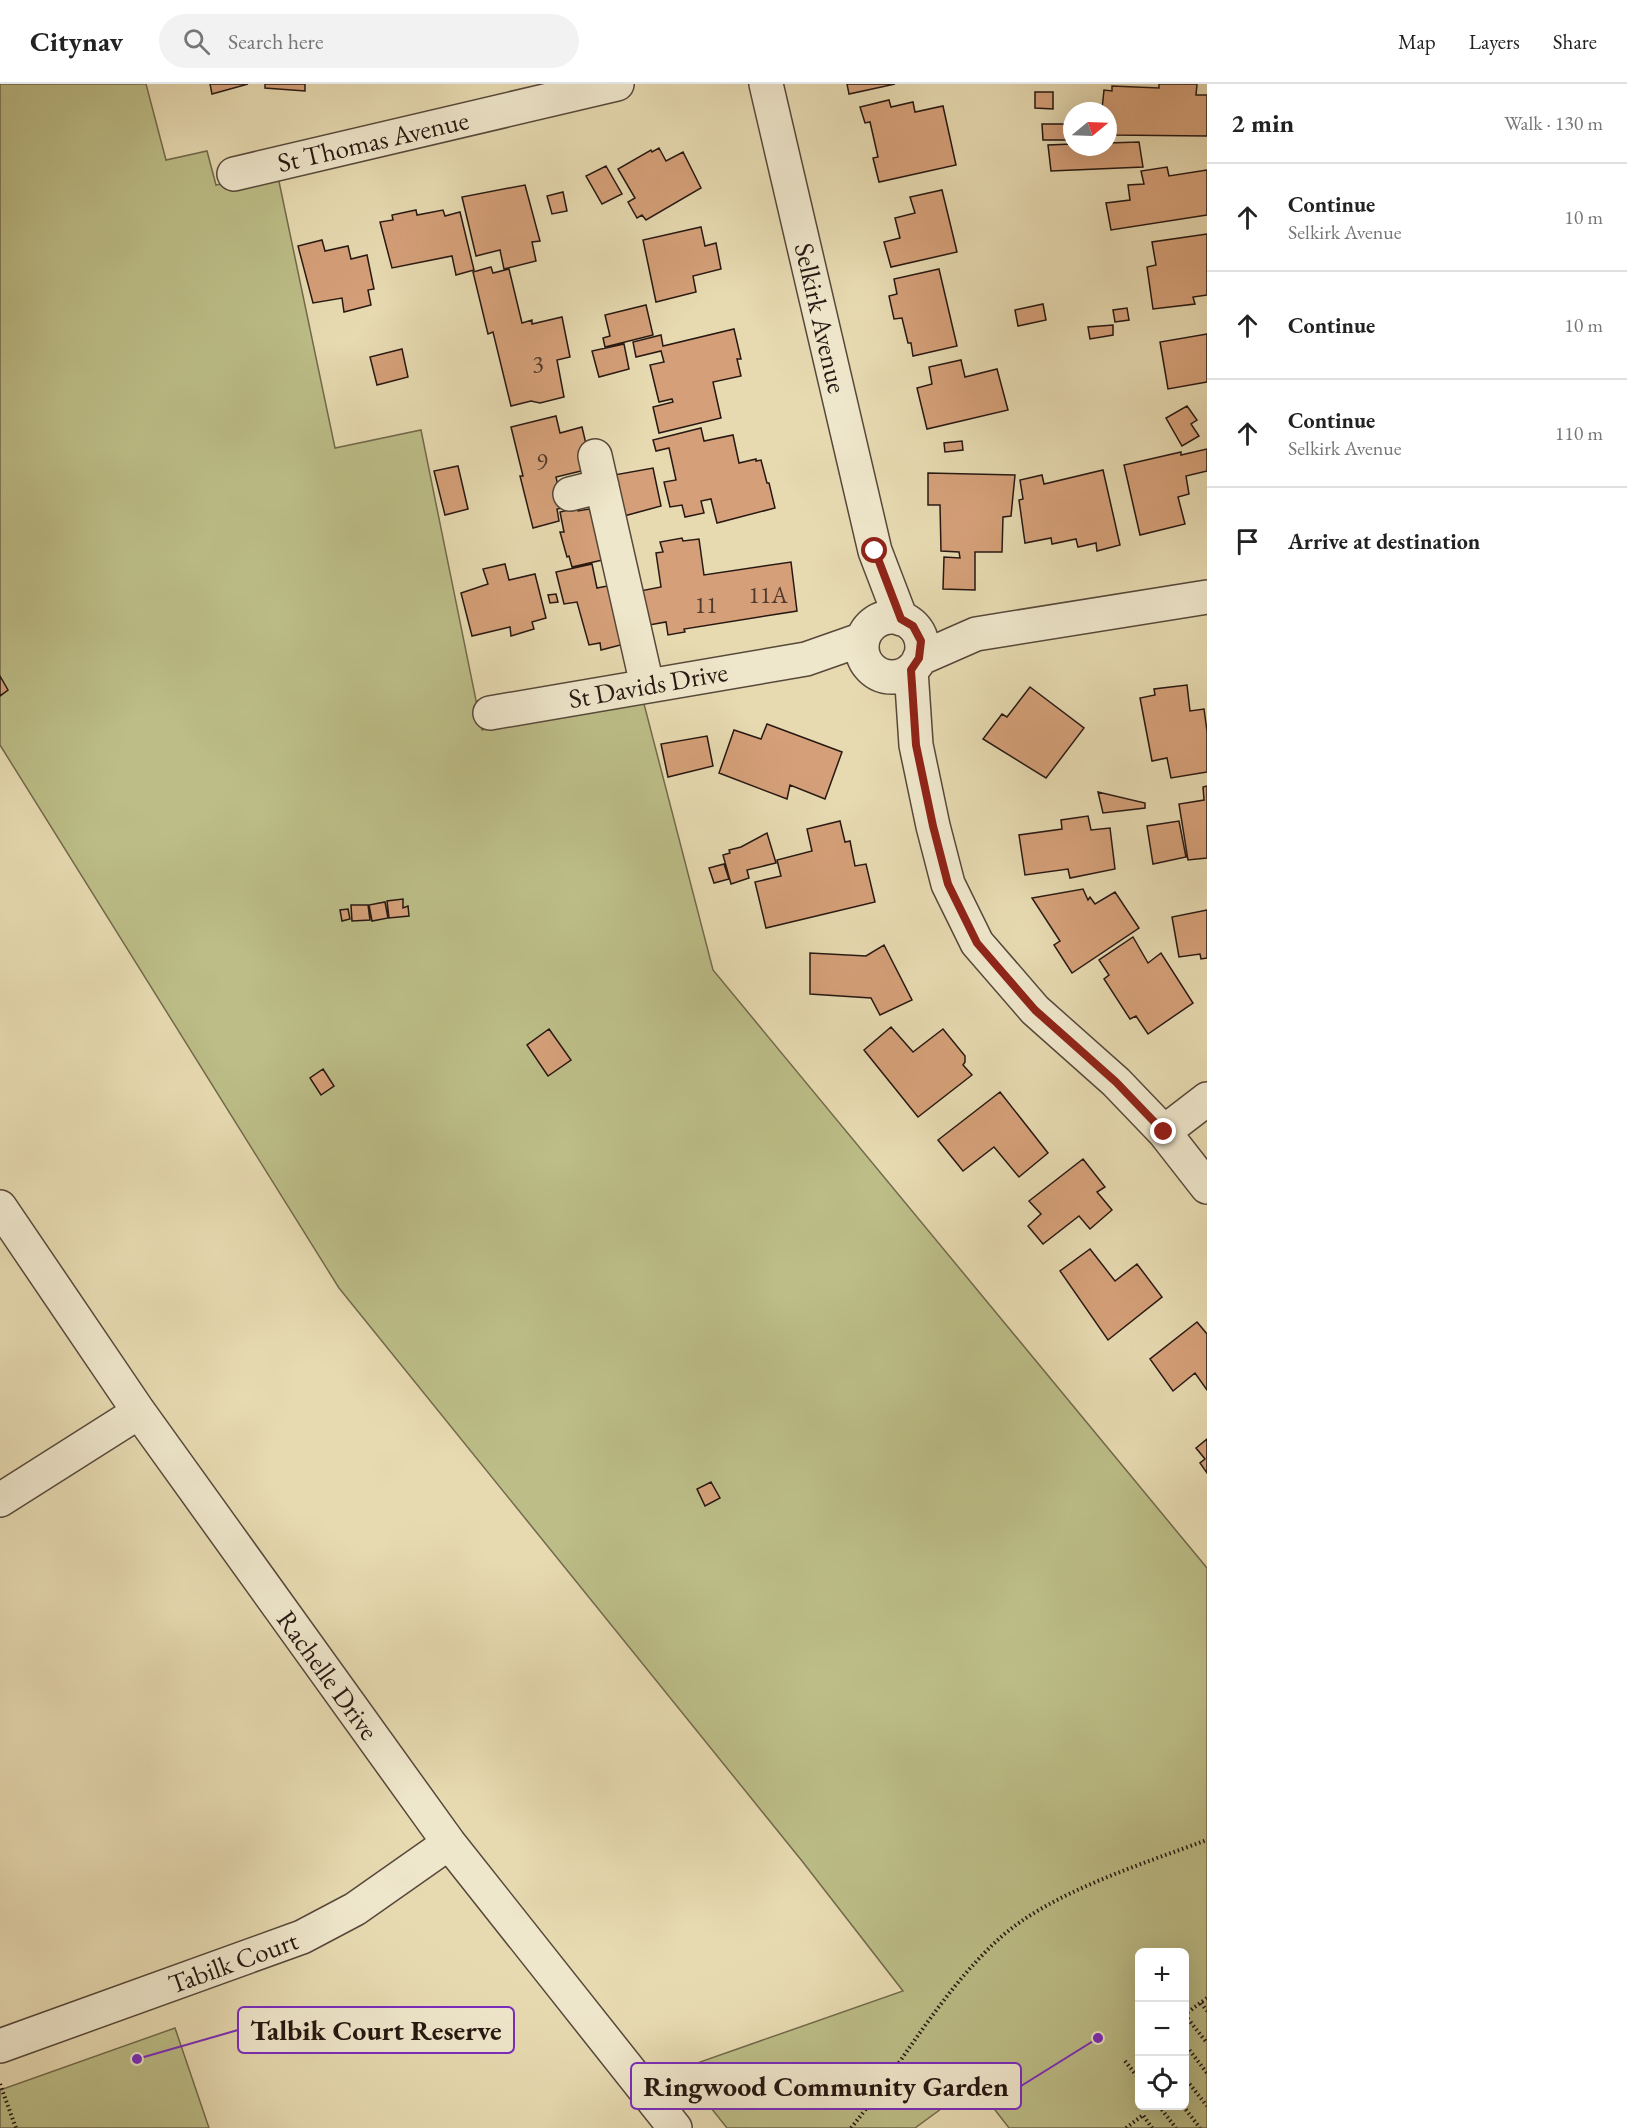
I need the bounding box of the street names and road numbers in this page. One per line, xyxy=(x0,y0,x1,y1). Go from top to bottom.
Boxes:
street label: St Thomas Avenue xyxy=(274,102,472,180)
street label: Selkirk Avenue xyxy=(787,239,855,397)
street label: St Davids Drive xyxy=(566,654,730,716)
street label: Rachelle Drive xyxy=(269,1603,387,1747)
street label: Tabilk Court xyxy=(163,1922,303,2002)

